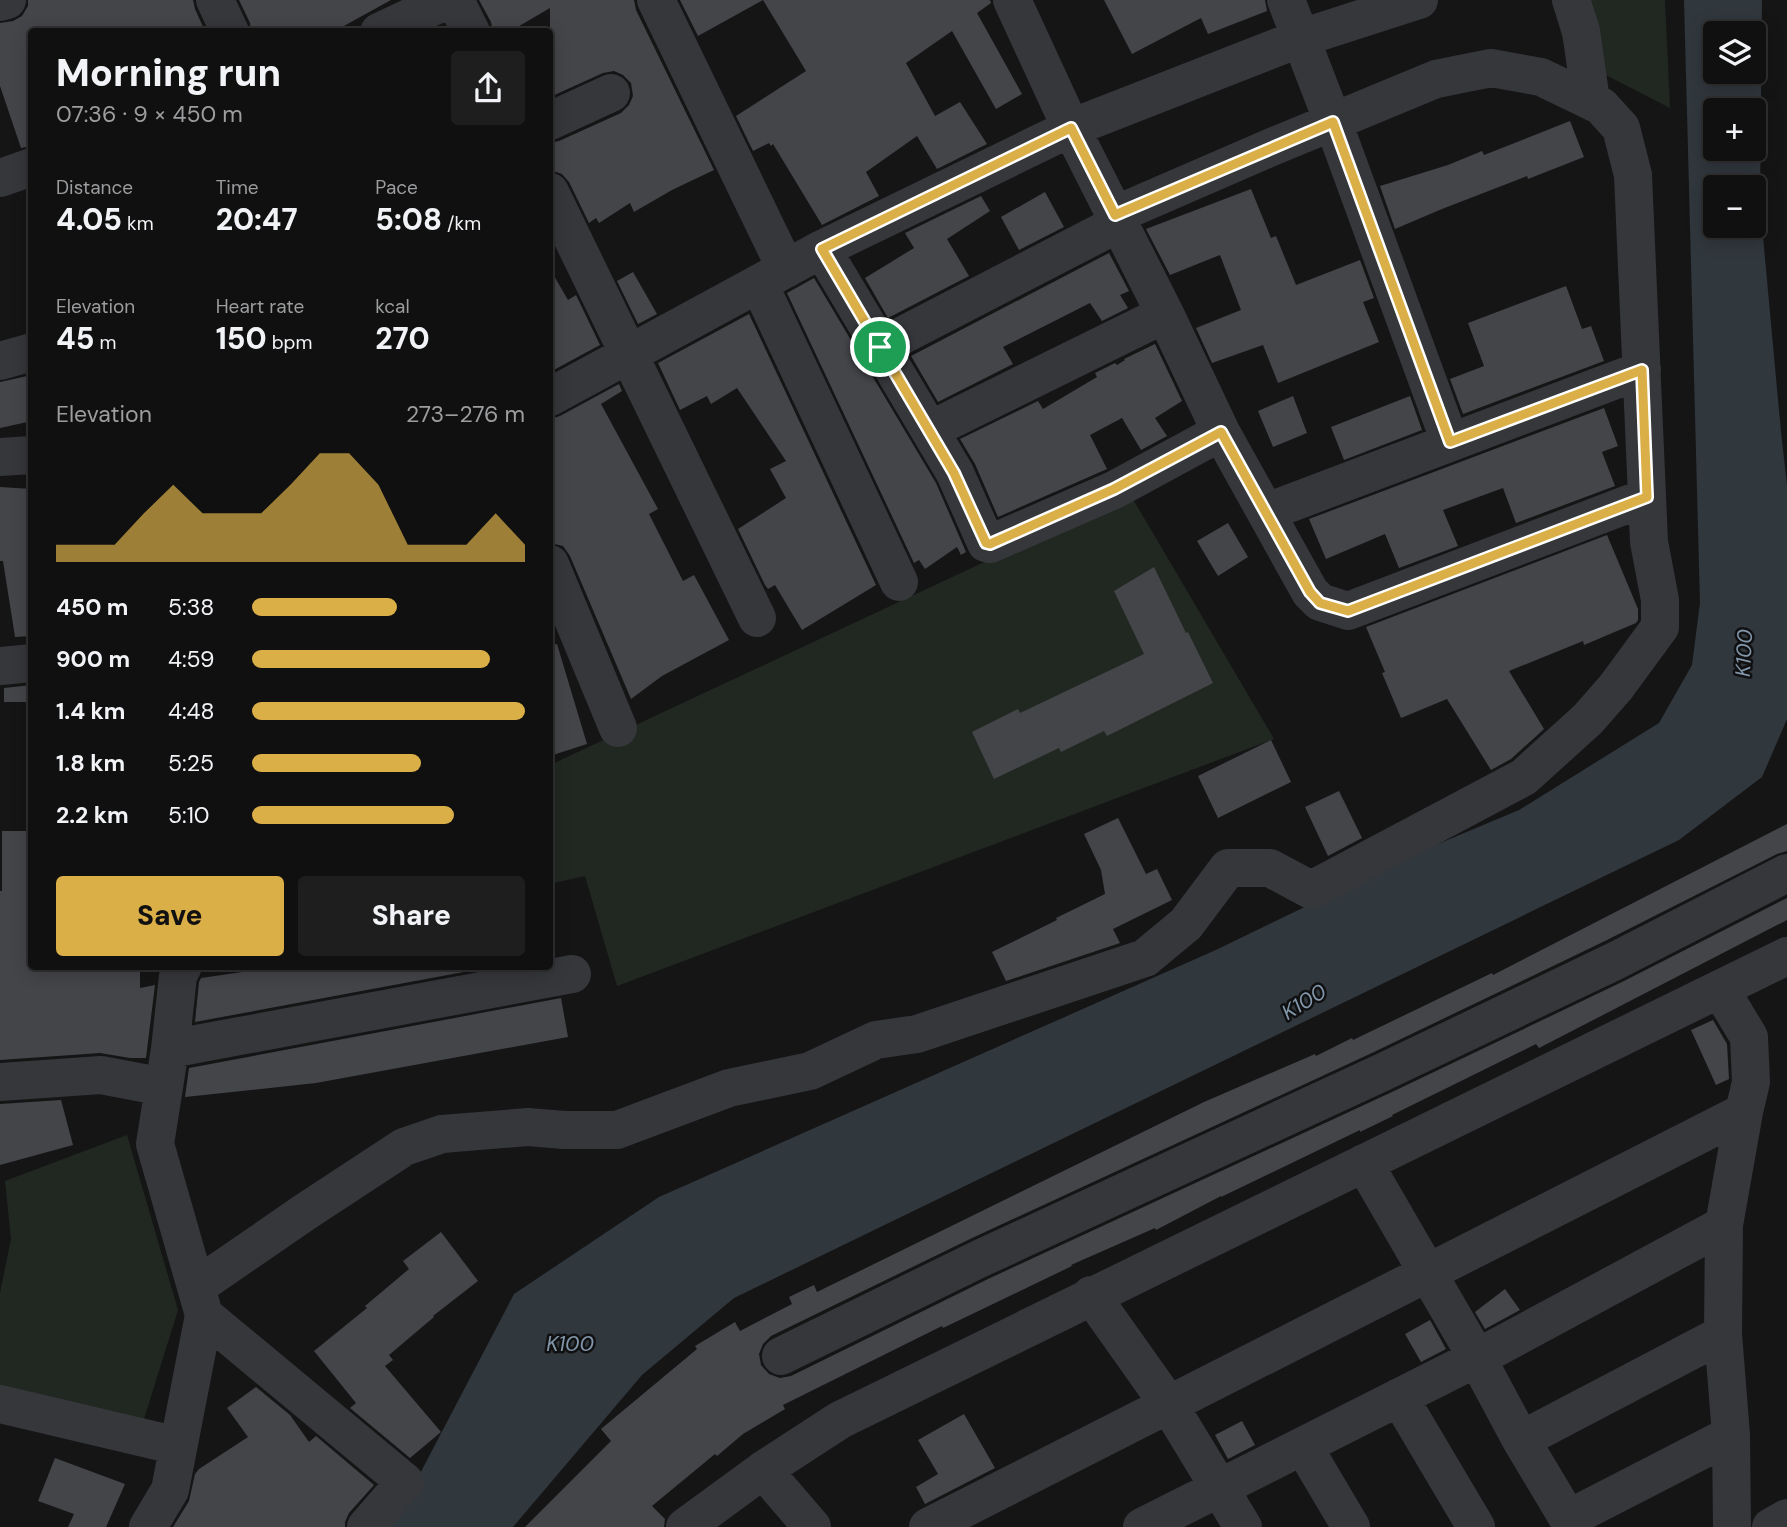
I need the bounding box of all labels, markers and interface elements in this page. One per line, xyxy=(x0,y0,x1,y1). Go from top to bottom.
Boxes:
map controls xyxy=(1703,21,1766,238)
button: layers xyxy=(1703,21,1766,84)
text: Morning run xyxy=(56,48,281,98)
button: share xyxy=(451,51,525,125)
button: + xyxy=(1703,98,1766,161)
text: 07:36 · 9 × 450 m xyxy=(56,99,243,129)
text: Distance xyxy=(56,175,133,200)
text: Time xyxy=(216,175,259,200)
text: Pace xyxy=(375,175,418,200)
button: − xyxy=(1703,175,1766,238)
text: 4.05 xyxy=(56,200,122,239)
text: 20:47 xyxy=(216,200,298,239)
text: 5:08 xyxy=(375,200,442,239)
text: km xyxy=(122,211,154,236)
text: /km xyxy=(442,211,481,236)
text: Elevation xyxy=(56,294,135,319)
text: Heart rate xyxy=(216,294,304,319)
text: kcal xyxy=(375,294,410,319)
pin xyxy=(850,317,910,377)
text: 45 xyxy=(56,319,94,358)
text: 150 xyxy=(216,319,267,358)
text: 270 xyxy=(375,319,430,358)
icon: arrive xyxy=(861,328,899,366)
text: m xyxy=(94,330,116,355)
text: bpm xyxy=(267,330,312,355)
text: Elevation xyxy=(56,399,152,429)
text: 273–276 m xyxy=(406,399,525,429)
text: 450 m xyxy=(56,592,129,622)
text: 5:38 xyxy=(168,592,214,622)
water label: K100 xyxy=(1729,628,1759,678)
text: 900 m xyxy=(56,644,130,674)
text: 4:59 xyxy=(168,644,214,674)
text: 1.4 km xyxy=(56,696,125,726)
text: 4:48 xyxy=(168,696,215,726)
text: 1.8 km xyxy=(56,748,125,778)
text: 5:25 xyxy=(168,748,214,778)
text: 2.2 km xyxy=(56,800,129,830)
text: 5:10 xyxy=(168,800,210,830)
button: Save xyxy=(56,876,284,956)
button: Share xyxy=(298,876,525,956)
water label: K100 xyxy=(1276,977,1332,1027)
water label: K100 xyxy=(546,1330,594,1358)

